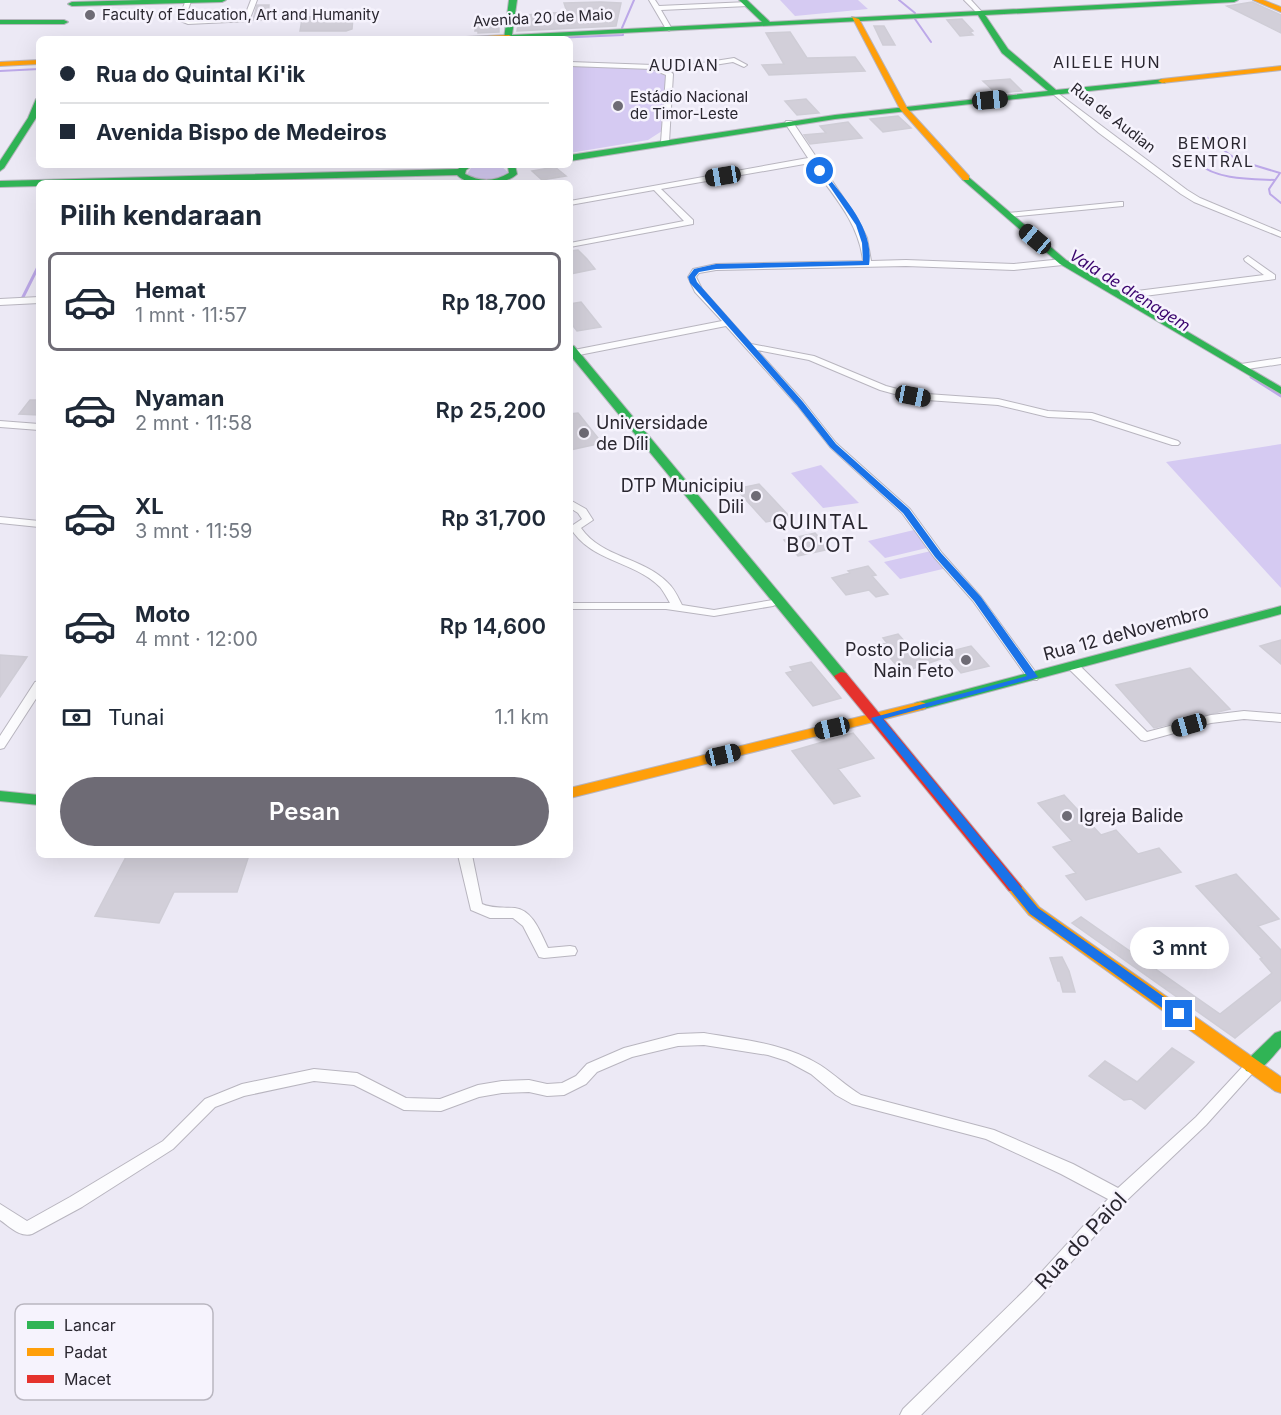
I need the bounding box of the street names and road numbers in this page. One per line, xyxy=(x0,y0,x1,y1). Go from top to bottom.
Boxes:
street label: Avenida 20 de Maio xyxy=(473,4,613,31)
street label: Rua de Audian xyxy=(1067,79,1160,157)
street label: Rua 12 deNovembro xyxy=(1041,600,1211,665)
street label: Rua do Paiol xyxy=(1030,1187,1132,1294)

